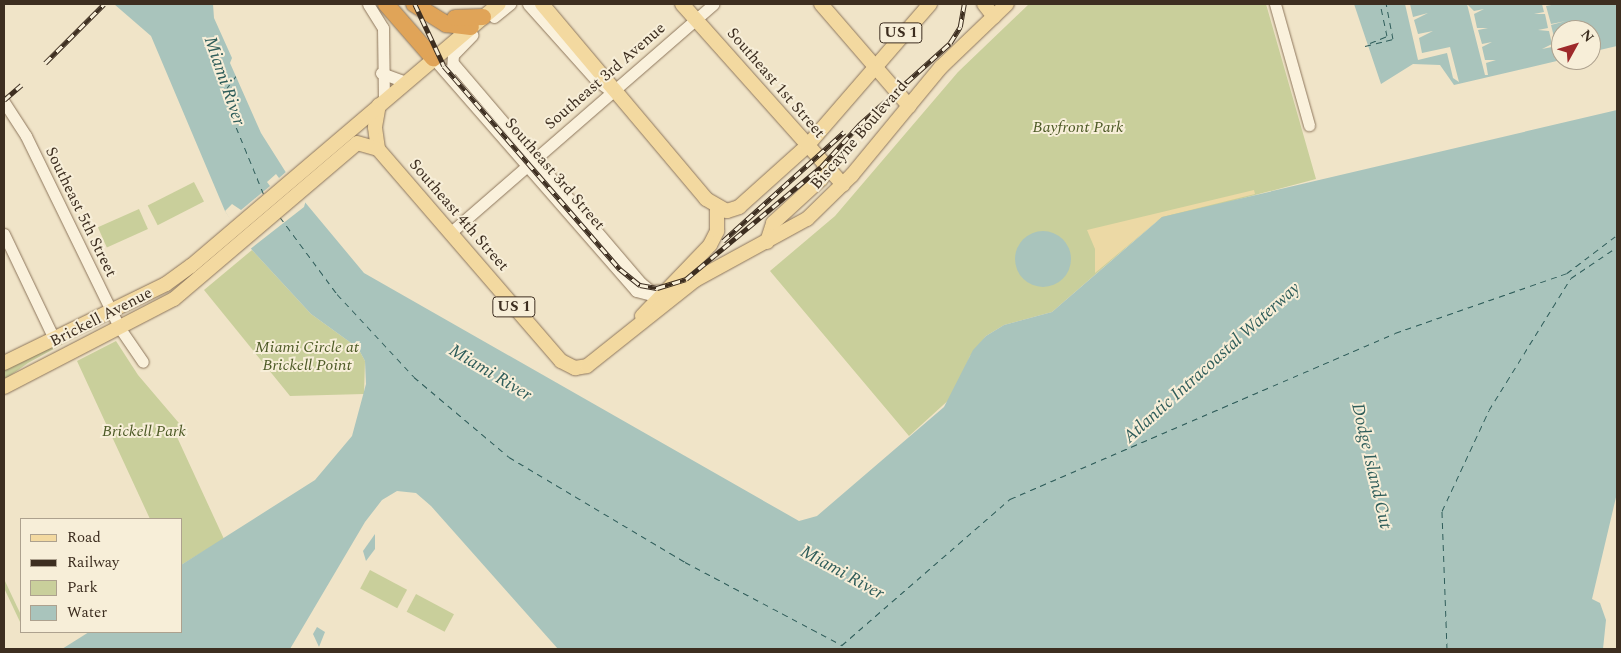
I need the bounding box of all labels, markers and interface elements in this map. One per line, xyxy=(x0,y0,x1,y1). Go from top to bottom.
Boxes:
street label: Southeast 3rd Avenue xyxy=(541,18,669,134)
road number: US 1 xyxy=(878,20,924,46)
north arrow xyxy=(1551,20,1601,70)
street label: Southeast 1st Street xyxy=(723,24,829,142)
text: N xyxy=(1576,25,1599,47)
water label: Miami River xyxy=(199,34,249,128)
street label: Biscayne Boulevard xyxy=(806,77,912,193)
street label: Southeast 3rd Street xyxy=(501,114,609,234)
park label: Bayfront Park xyxy=(1032,117,1124,137)
street label: Southeast 5th Street xyxy=(41,144,121,280)
street label: Southeast 4th Street xyxy=(405,155,513,275)
water label: Atlantic Intracoastal Waterway xyxy=(1119,278,1305,448)
street label: Brickell Avenue xyxy=(47,283,155,351)
road number: US 1 xyxy=(492,294,536,320)
park label: Miami Circle at Brickell Point xyxy=(255,337,359,375)
water label: Miami River xyxy=(445,340,535,406)
water label: Dodge Island Cut xyxy=(1346,401,1396,531)
park label: Brickell Park xyxy=(102,421,186,441)
legend xyxy=(20,518,182,633)
text: Road xyxy=(67,526,101,549)
water label: Miami River xyxy=(796,541,888,605)
text: Railway xyxy=(67,551,119,574)
text: Park xyxy=(67,576,98,599)
text: Water xyxy=(67,601,107,624)

